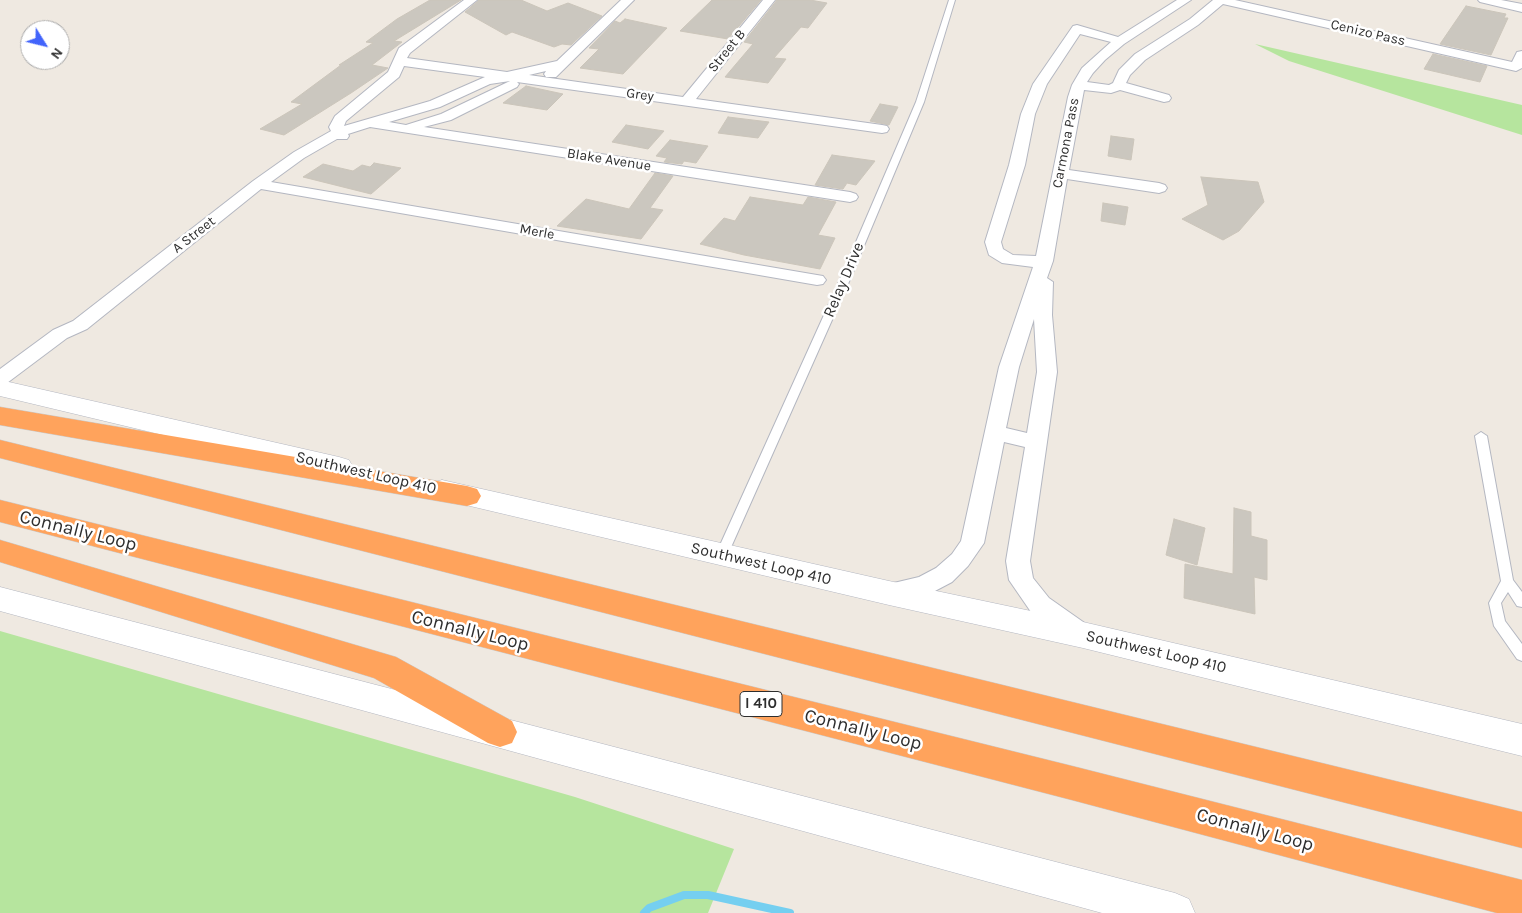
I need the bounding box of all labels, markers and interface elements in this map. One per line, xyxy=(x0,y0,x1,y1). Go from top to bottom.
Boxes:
street label: Cenizo Pass xyxy=(1329,16,1407,50)
north arrow xyxy=(20,20,70,70)
street label: Street B xyxy=(705,26,749,76)
text: N xyxy=(47,44,67,63)
street label: Grey xyxy=(625,85,655,105)
street label: Carmona Pass xyxy=(1049,96,1083,190)
street label: Blake Avenue xyxy=(566,145,652,175)
street label: A Street xyxy=(169,213,219,257)
street label: Merle xyxy=(518,221,556,243)
street label: Relay Drive xyxy=(820,239,868,321)
street label: Southwest Loop 410 xyxy=(294,447,438,499)
street label: Connally Loop xyxy=(17,505,139,557)
street label: Southwest Loop 410 xyxy=(689,538,833,590)
street label: Connally Loop xyxy=(409,605,531,657)
street label: Southwest Loop 410 xyxy=(1084,626,1228,678)
road number: I 410 xyxy=(740,692,782,716)
street label: Connally Loop xyxy=(802,704,924,756)
street label: Connally Loop xyxy=(1194,803,1316,857)

